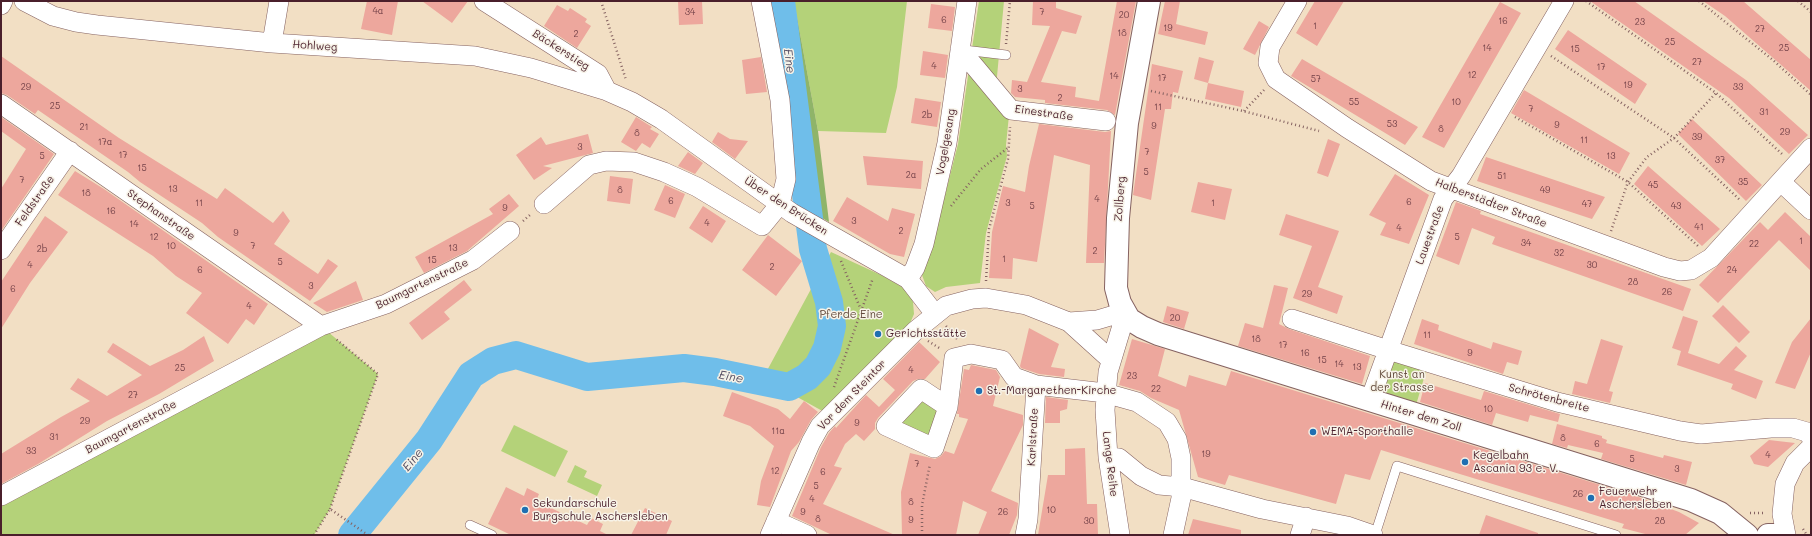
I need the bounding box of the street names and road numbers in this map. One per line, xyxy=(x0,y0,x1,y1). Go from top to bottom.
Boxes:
street label: Bäckerstieg xyxy=(530,27,592,73)
street label: Hohlweg xyxy=(292,38,338,54)
street label: Einestraße xyxy=(1014,102,1074,124)
street label: Vogelgesang xyxy=(934,108,958,176)
street label: Feldstraße xyxy=(13,173,57,229)
street label: Über den Brücken xyxy=(742,174,830,238)
street label: Zollberg xyxy=(1112,176,1128,222)
street label: Halberstädter Straße xyxy=(1433,176,1549,230)
street label: Stephanstraße xyxy=(124,187,198,243)
street label: Lauestraße xyxy=(1413,204,1447,266)
street label: Baumgartenstraße xyxy=(374,256,470,312)
street label: Vor dem Steintor xyxy=(815,357,889,433)
street label: Schrötenbreite xyxy=(1507,381,1591,415)
street label: Baumgartenstraße xyxy=(83,397,179,457)
street label: Hinter dem Zoll xyxy=(1379,397,1463,435)
street label: Karlstraße xyxy=(1025,408,1041,466)
street label: Lange Reihe xyxy=(1099,431,1121,497)

